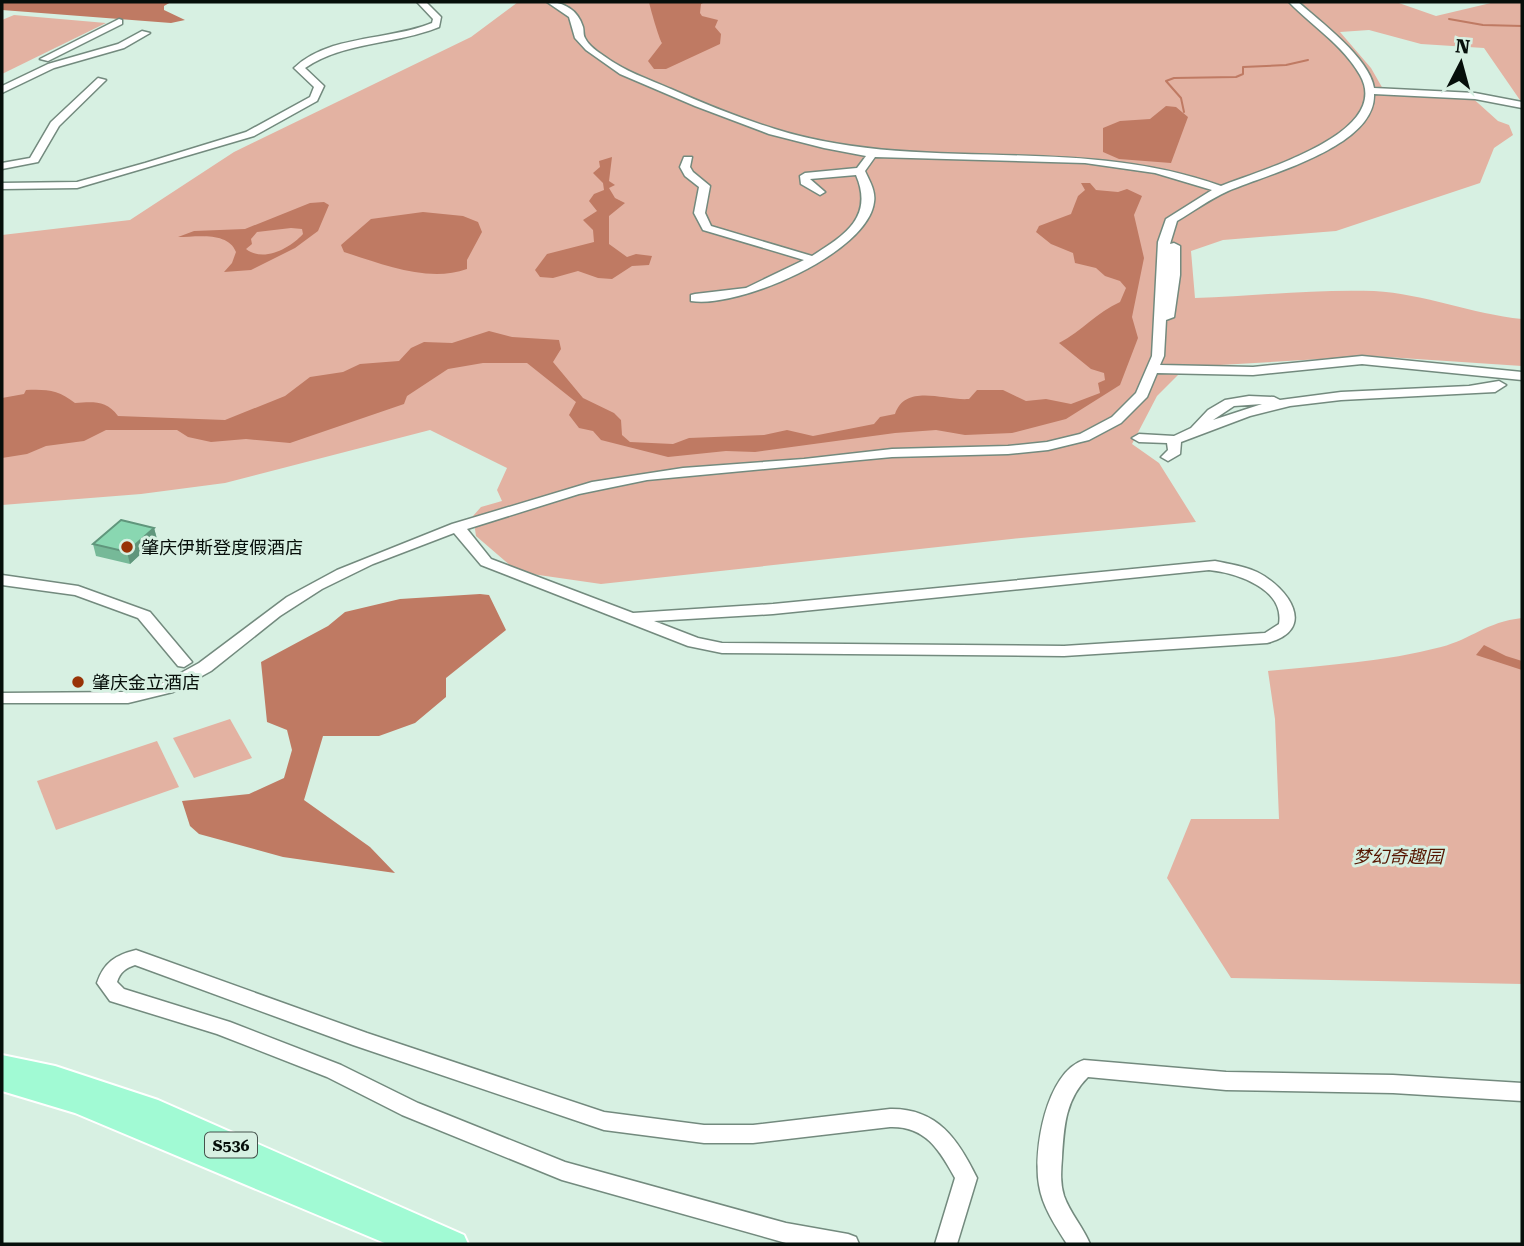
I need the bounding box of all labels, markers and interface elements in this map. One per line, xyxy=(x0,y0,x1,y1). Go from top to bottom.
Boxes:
north arrow xyxy=(1426,28,1496,98)
text: N xyxy=(1454,34,1472,59)
place label: 肇庆伊斯登度假酒店 xyxy=(141,537,303,558)
marker: 肇庆伊斯登度假酒店 xyxy=(119,539,135,555)
place label: 肇庆金立酒店 xyxy=(92,672,200,693)
marker: 肇庆金立酒店 xyxy=(70,674,86,690)
park label: 梦幻奇趣园 xyxy=(1353,846,1446,867)
road number: S536 xyxy=(205,1133,257,1158)

